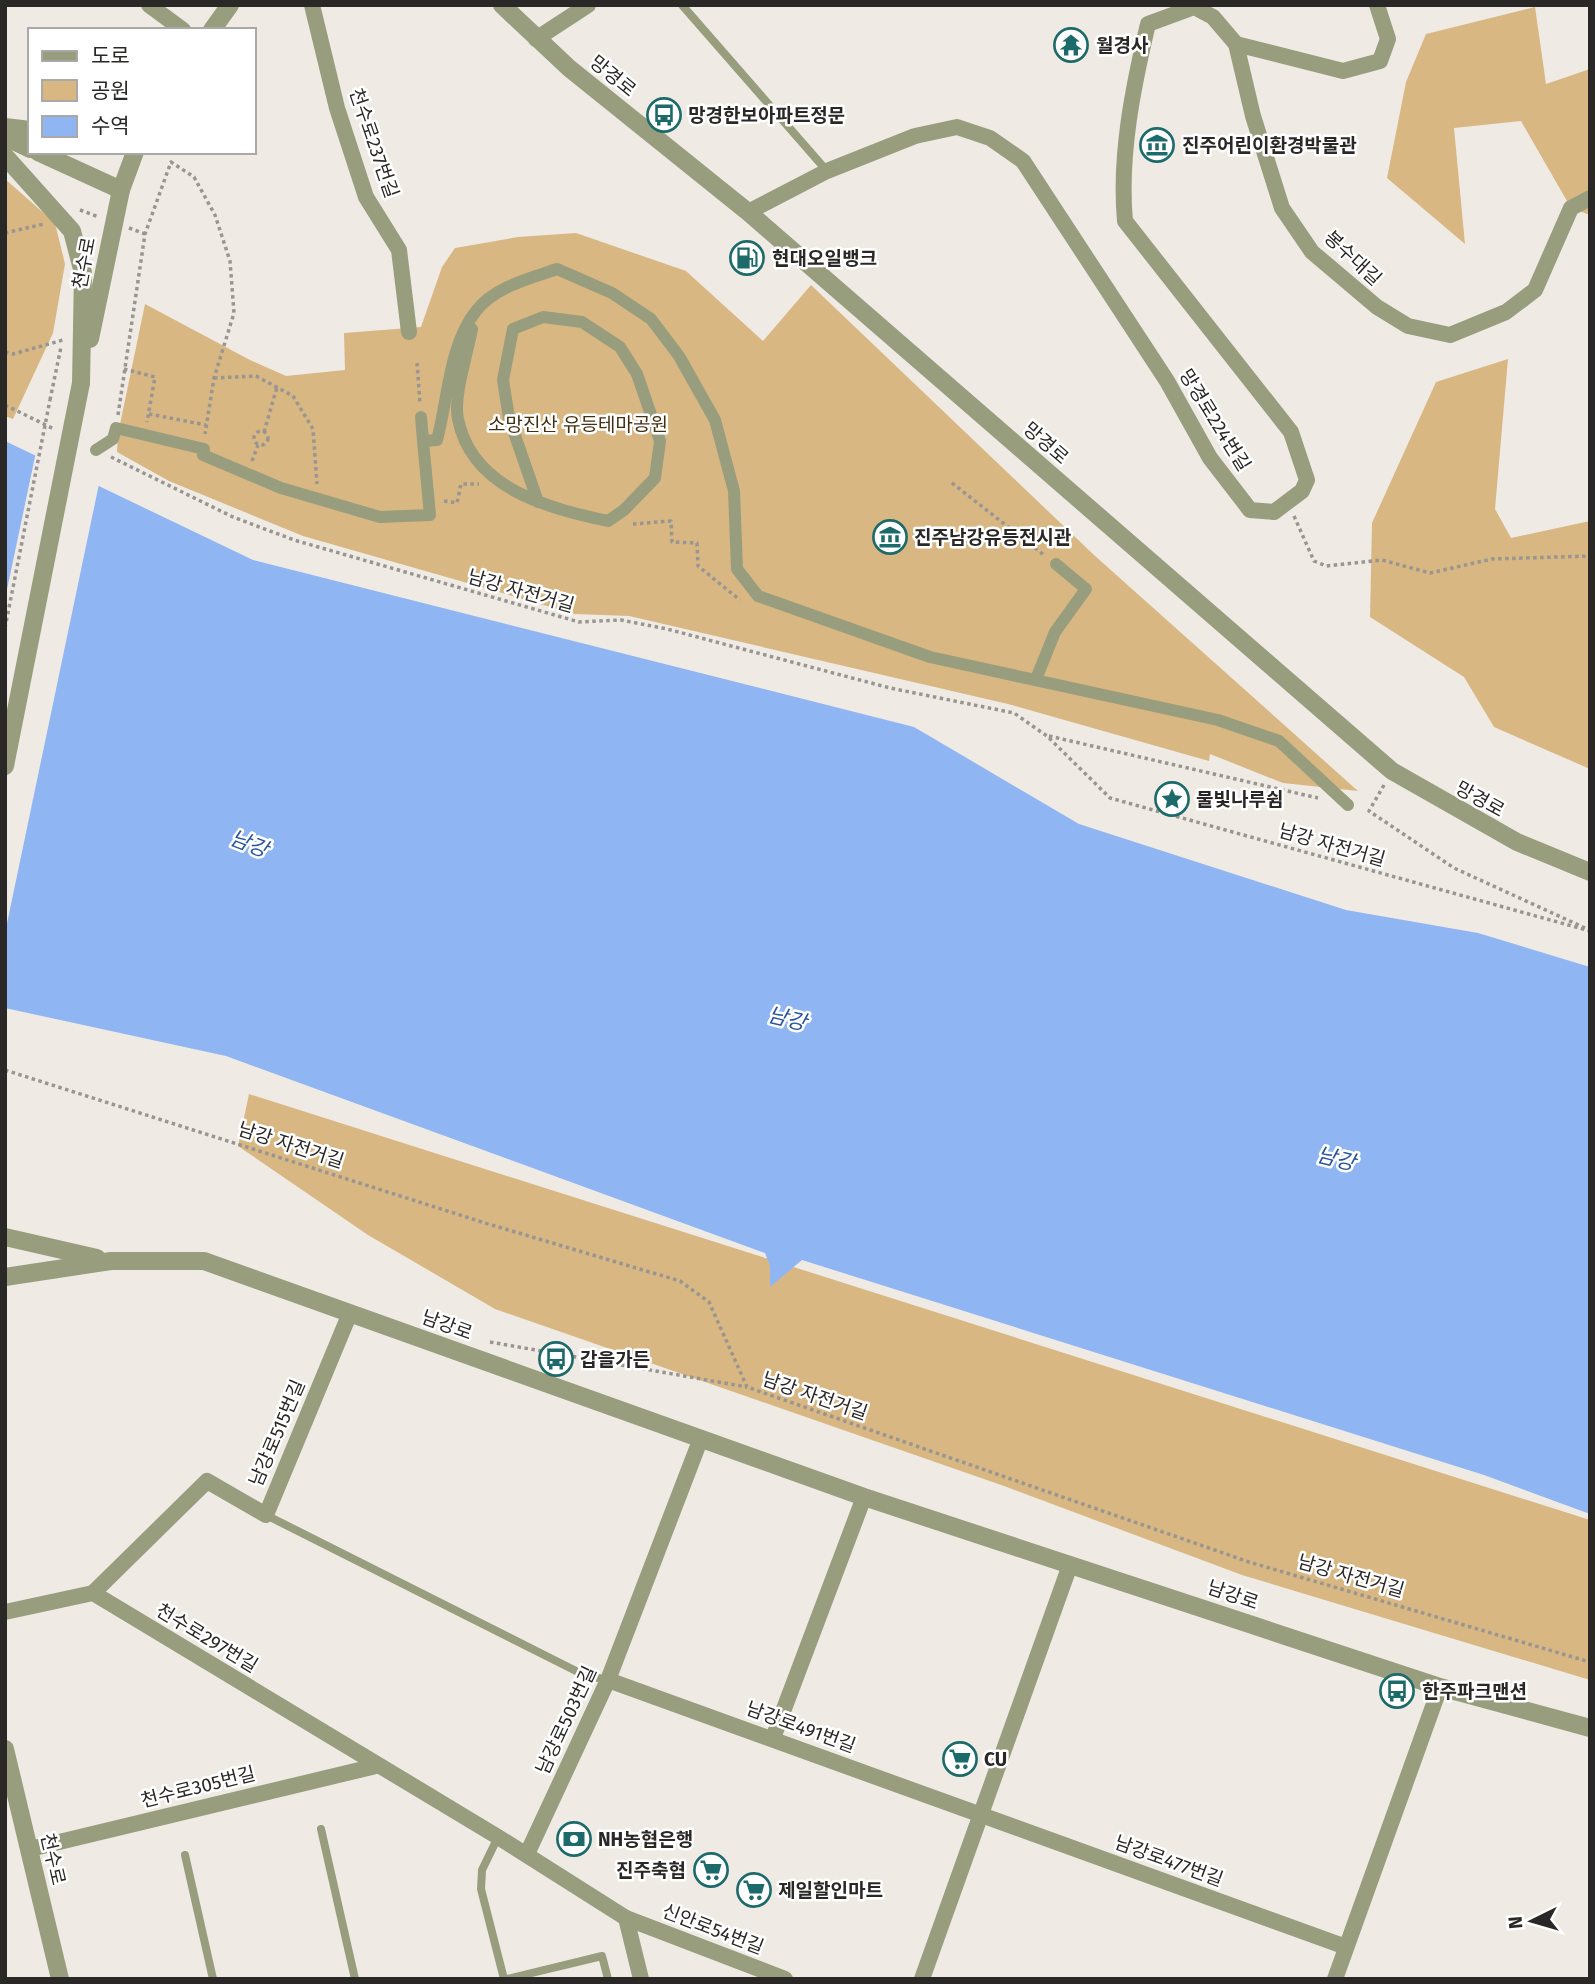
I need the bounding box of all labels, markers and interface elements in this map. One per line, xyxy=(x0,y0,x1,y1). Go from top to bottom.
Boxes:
temple icon: 월경사 xyxy=(1052,26,1090,64)
legend xyxy=(28,28,256,154)
place label: 월경사 xyxy=(1096,34,1149,57)
text: 도로 xyxy=(91,43,130,69)
street label: 망경로 xyxy=(585,51,641,101)
text: 공원 xyxy=(91,78,130,104)
street label: 천수로237번길 xyxy=(344,85,404,201)
bus stop icon: 망경한보아파트정문 xyxy=(645,96,683,134)
place label: 망경한보아파트정문 xyxy=(688,104,845,127)
text: 수역 xyxy=(91,113,130,139)
museum icon: 진주어린이환경박물관 xyxy=(1138,126,1176,164)
place label: 진주어린이환경박물관 xyxy=(1182,134,1357,157)
street label: 봉수대길 xyxy=(1320,226,1386,290)
street label: 천수로 xyxy=(68,235,100,291)
fuel station icon: 현대오일뱅크 xyxy=(728,239,766,277)
place label: 현대오일뱅크 xyxy=(772,247,877,270)
street label: 망경로224번길 xyxy=(1175,365,1255,475)
park label: 소망진산 유등테마공원 xyxy=(488,413,668,436)
street label: 망경로 xyxy=(1019,417,1073,469)
museum icon: 진주남강유등전시관 xyxy=(871,518,909,556)
place label: 진주남강유등전시관 xyxy=(914,526,1072,549)
street label: 남강 자전거길 xyxy=(465,565,577,617)
street label: 망경로 xyxy=(1451,776,1509,822)
place icon: 물빛나루쉼 xyxy=(1153,780,1191,818)
place label: 물빛나루쉼 xyxy=(1196,788,1283,811)
street label: 남강 자전거길 xyxy=(1276,819,1388,871)
water label: 남강 xyxy=(226,825,274,864)
water label: 남강 xyxy=(765,1002,811,1037)
street label: 남강 자전거길 xyxy=(235,1117,347,1173)
water label: 남강 xyxy=(1314,1142,1360,1177)
street label: 남강로 xyxy=(418,1305,476,1345)
bus stop icon: 갑을가든 xyxy=(537,1340,575,1378)
place label: 갑을가든 xyxy=(580,1348,650,1371)
street label: 남강 자전거길 xyxy=(759,1367,871,1425)
street label: 남강로515번길 xyxy=(244,1376,310,1490)
street label: 남강 자전거길 xyxy=(1295,1550,1407,1602)
street label: 남강로 xyxy=(1204,1576,1262,1614)
street label: 천수로297번길 xyxy=(152,1599,262,1677)
street label: 남강로503번길 xyxy=(531,1662,601,1778)
bus stop icon: 한주파크맨션 xyxy=(1378,1672,1416,1710)
place label: 한주파크맨션 xyxy=(1422,1680,1527,1703)
street label: 남강로491번길 xyxy=(743,1697,859,1757)
supermarket icon: CU xyxy=(941,1740,979,1778)
place label: CU xyxy=(984,1748,1007,1771)
street label: 천수로305번길 xyxy=(138,1762,258,1812)
bank icon: NH농협은행 xyxy=(555,1820,593,1858)
place label: NH농협은행 xyxy=(598,1828,693,1851)
street label: 천수로 xyxy=(36,1831,70,1887)
street label: 남강로477번길 xyxy=(1112,1831,1226,1891)
supermarket icon: 진주축협 xyxy=(692,1851,730,1889)
place label: 진주축협 xyxy=(616,1859,686,1882)
supermarket icon: 제일할인마트 xyxy=(735,1871,773,1909)
place label: 제일할인마트 xyxy=(778,1879,883,1902)
north arrow xyxy=(1497,1886,1567,1956)
street label: 신안로54번길 xyxy=(659,1899,767,1959)
text: N xyxy=(1504,1915,1528,1930)

